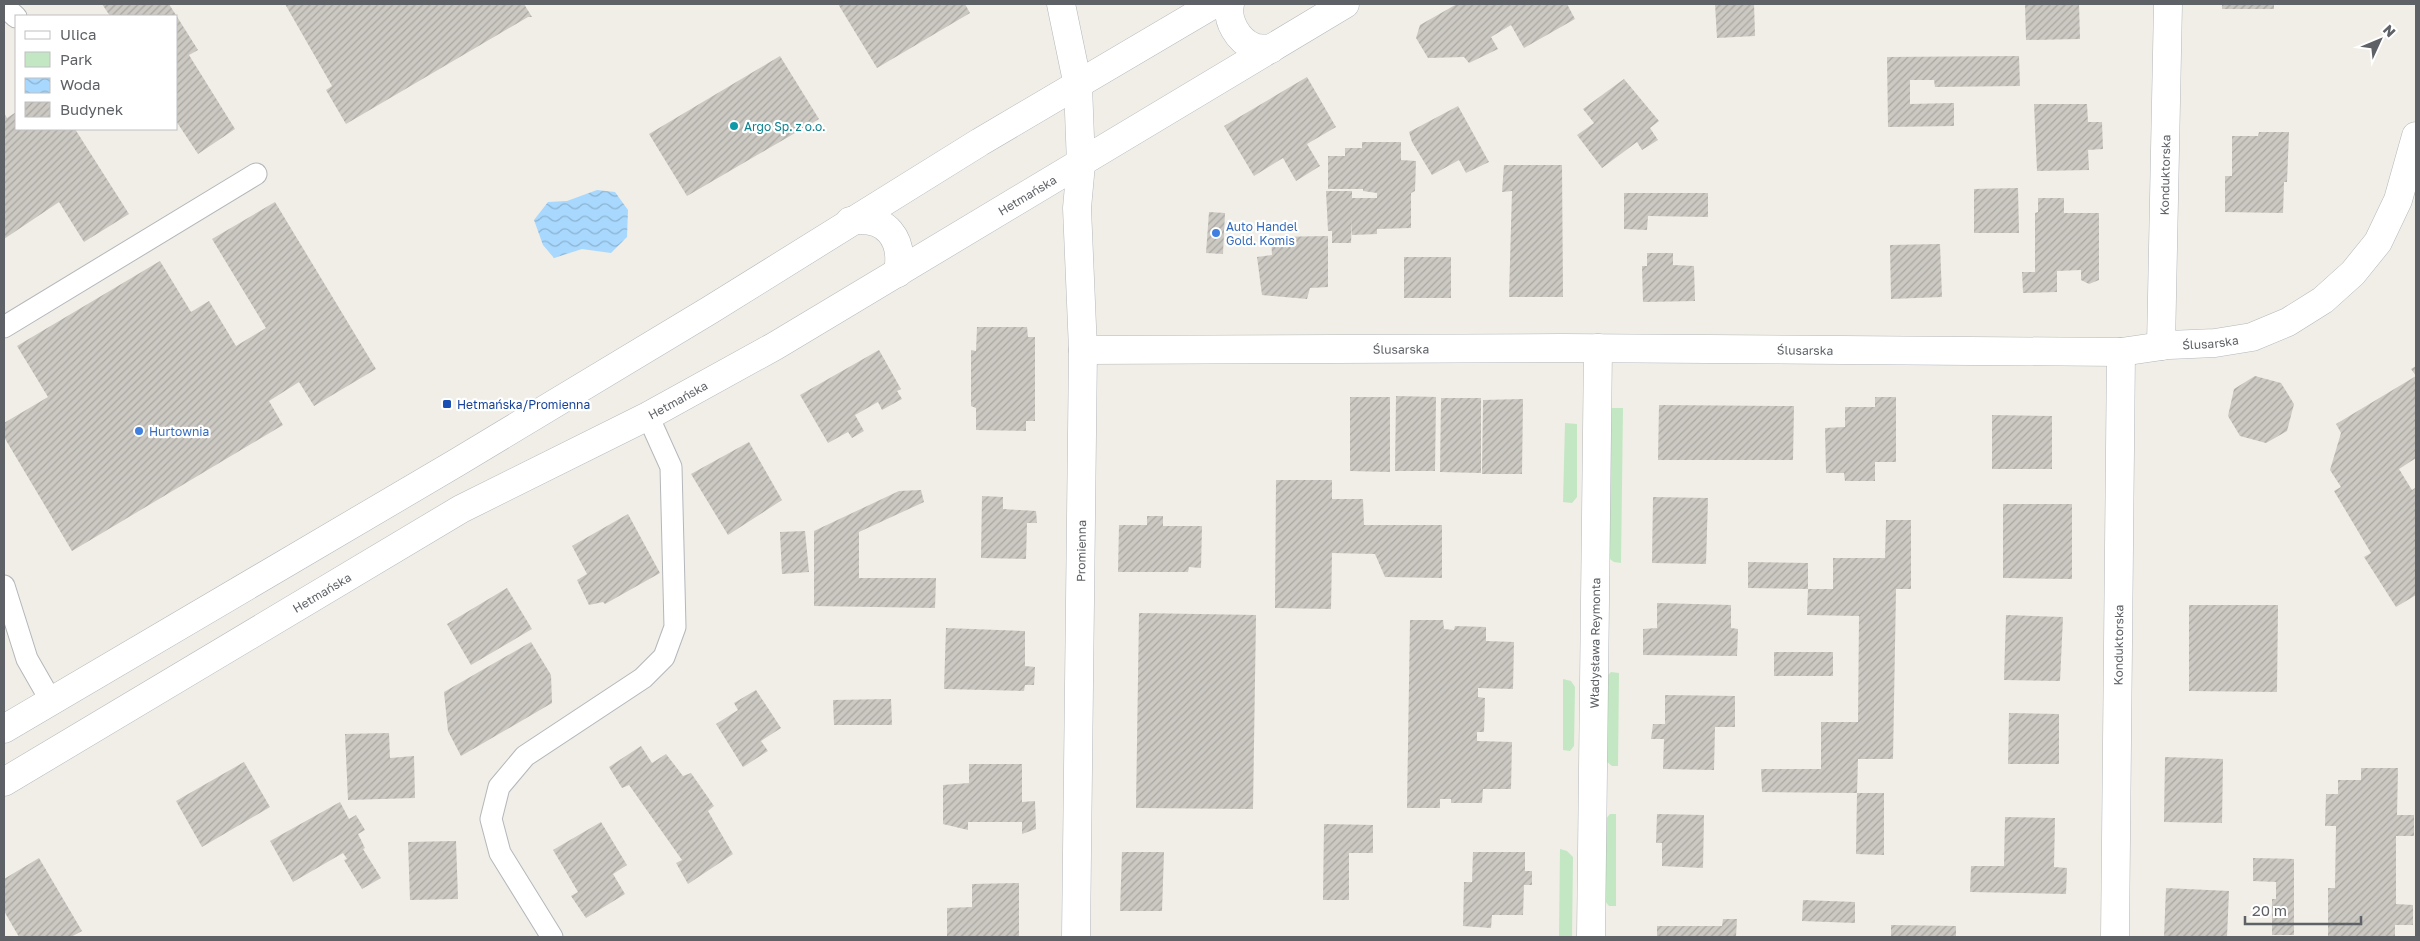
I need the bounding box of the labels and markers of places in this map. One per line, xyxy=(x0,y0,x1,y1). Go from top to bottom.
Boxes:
place label: Argo Sp. z o.o. xyxy=(744,119,826,134)
marker: Argo Sp. z o.o. xyxy=(728,120,740,132)
place label: Auto Handel Gold. Komis xyxy=(1226,219,1298,248)
marker: Auto Handel Gold. Komis xyxy=(1210,227,1222,239)
place label: Hetmańska/Promienna xyxy=(457,397,590,412)
marker: Hetmańska/Promienna xyxy=(441,398,453,410)
place label: Hurtownia xyxy=(149,424,209,439)
marker: Hurtownia xyxy=(133,425,145,437)

